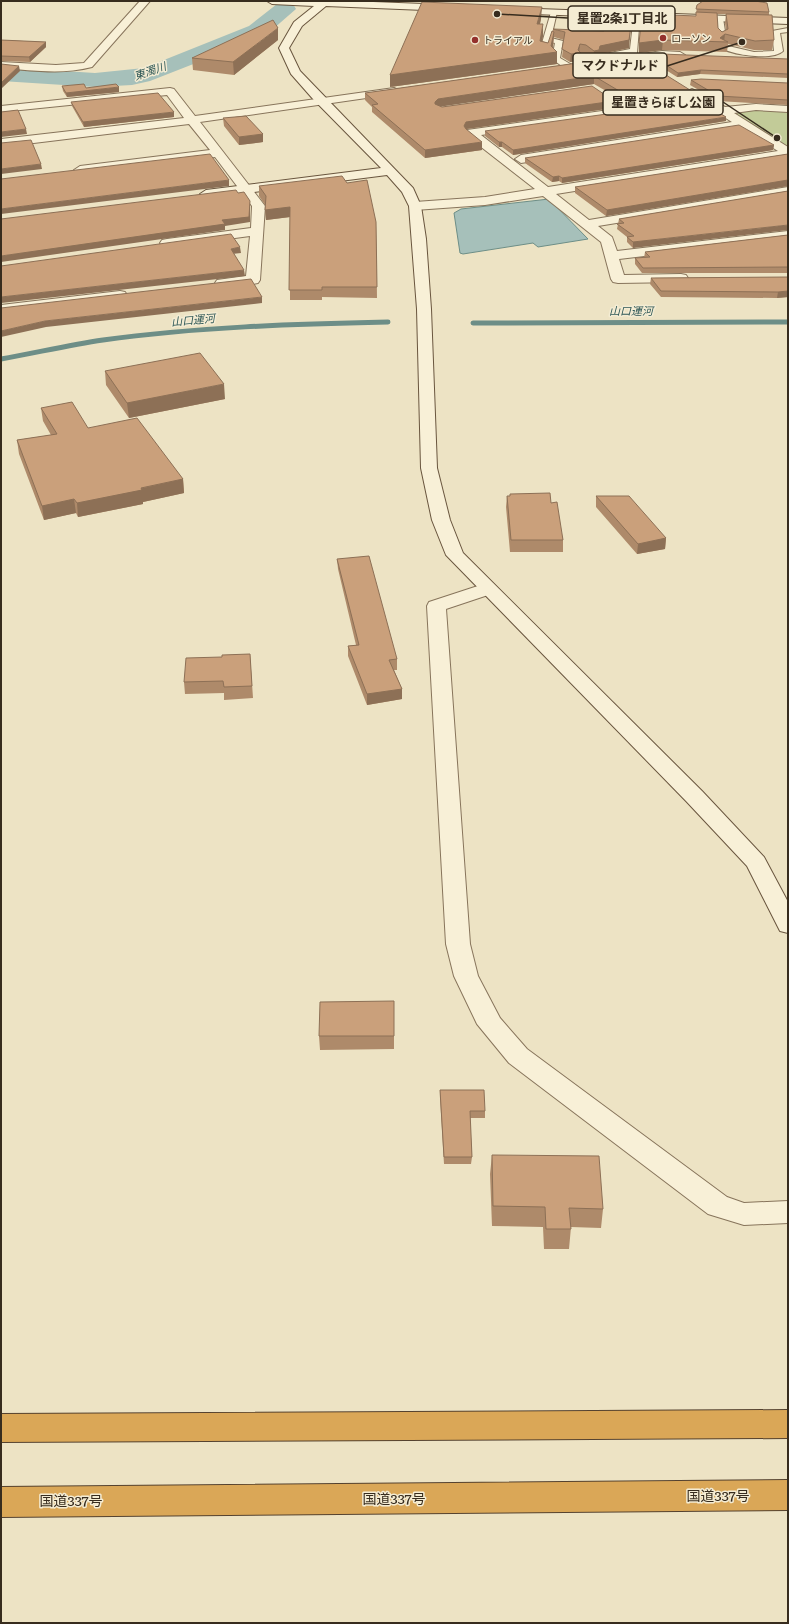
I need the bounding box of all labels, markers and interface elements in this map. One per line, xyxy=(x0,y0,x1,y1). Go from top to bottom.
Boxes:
callout: 星置2条1丁目北 xyxy=(568,6,675,31)
text: 星置2条1丁目北 xyxy=(577,8,667,27)
place label: ローソン xyxy=(671,30,711,45)
place label: トライアル xyxy=(483,32,533,47)
marker: ローソン xyxy=(658,33,668,43)
marker: トライアル xyxy=(470,35,480,45)
callout: マクドナルド xyxy=(573,53,667,78)
text: マクドナルド xyxy=(581,55,659,74)
water label: 東濁川 xyxy=(131,57,169,83)
callout: 星置きらぼし公園 xyxy=(603,90,723,115)
text: 星置きらぼし公園 xyxy=(611,92,715,111)
water label: 山口運河 xyxy=(609,302,655,318)
water label: 山口運河 xyxy=(170,309,218,329)
street label: 国道337号 xyxy=(686,1485,750,1505)
street label: 国道337号 xyxy=(362,1488,426,1508)
street label: 国道337号 xyxy=(39,1490,103,1510)

